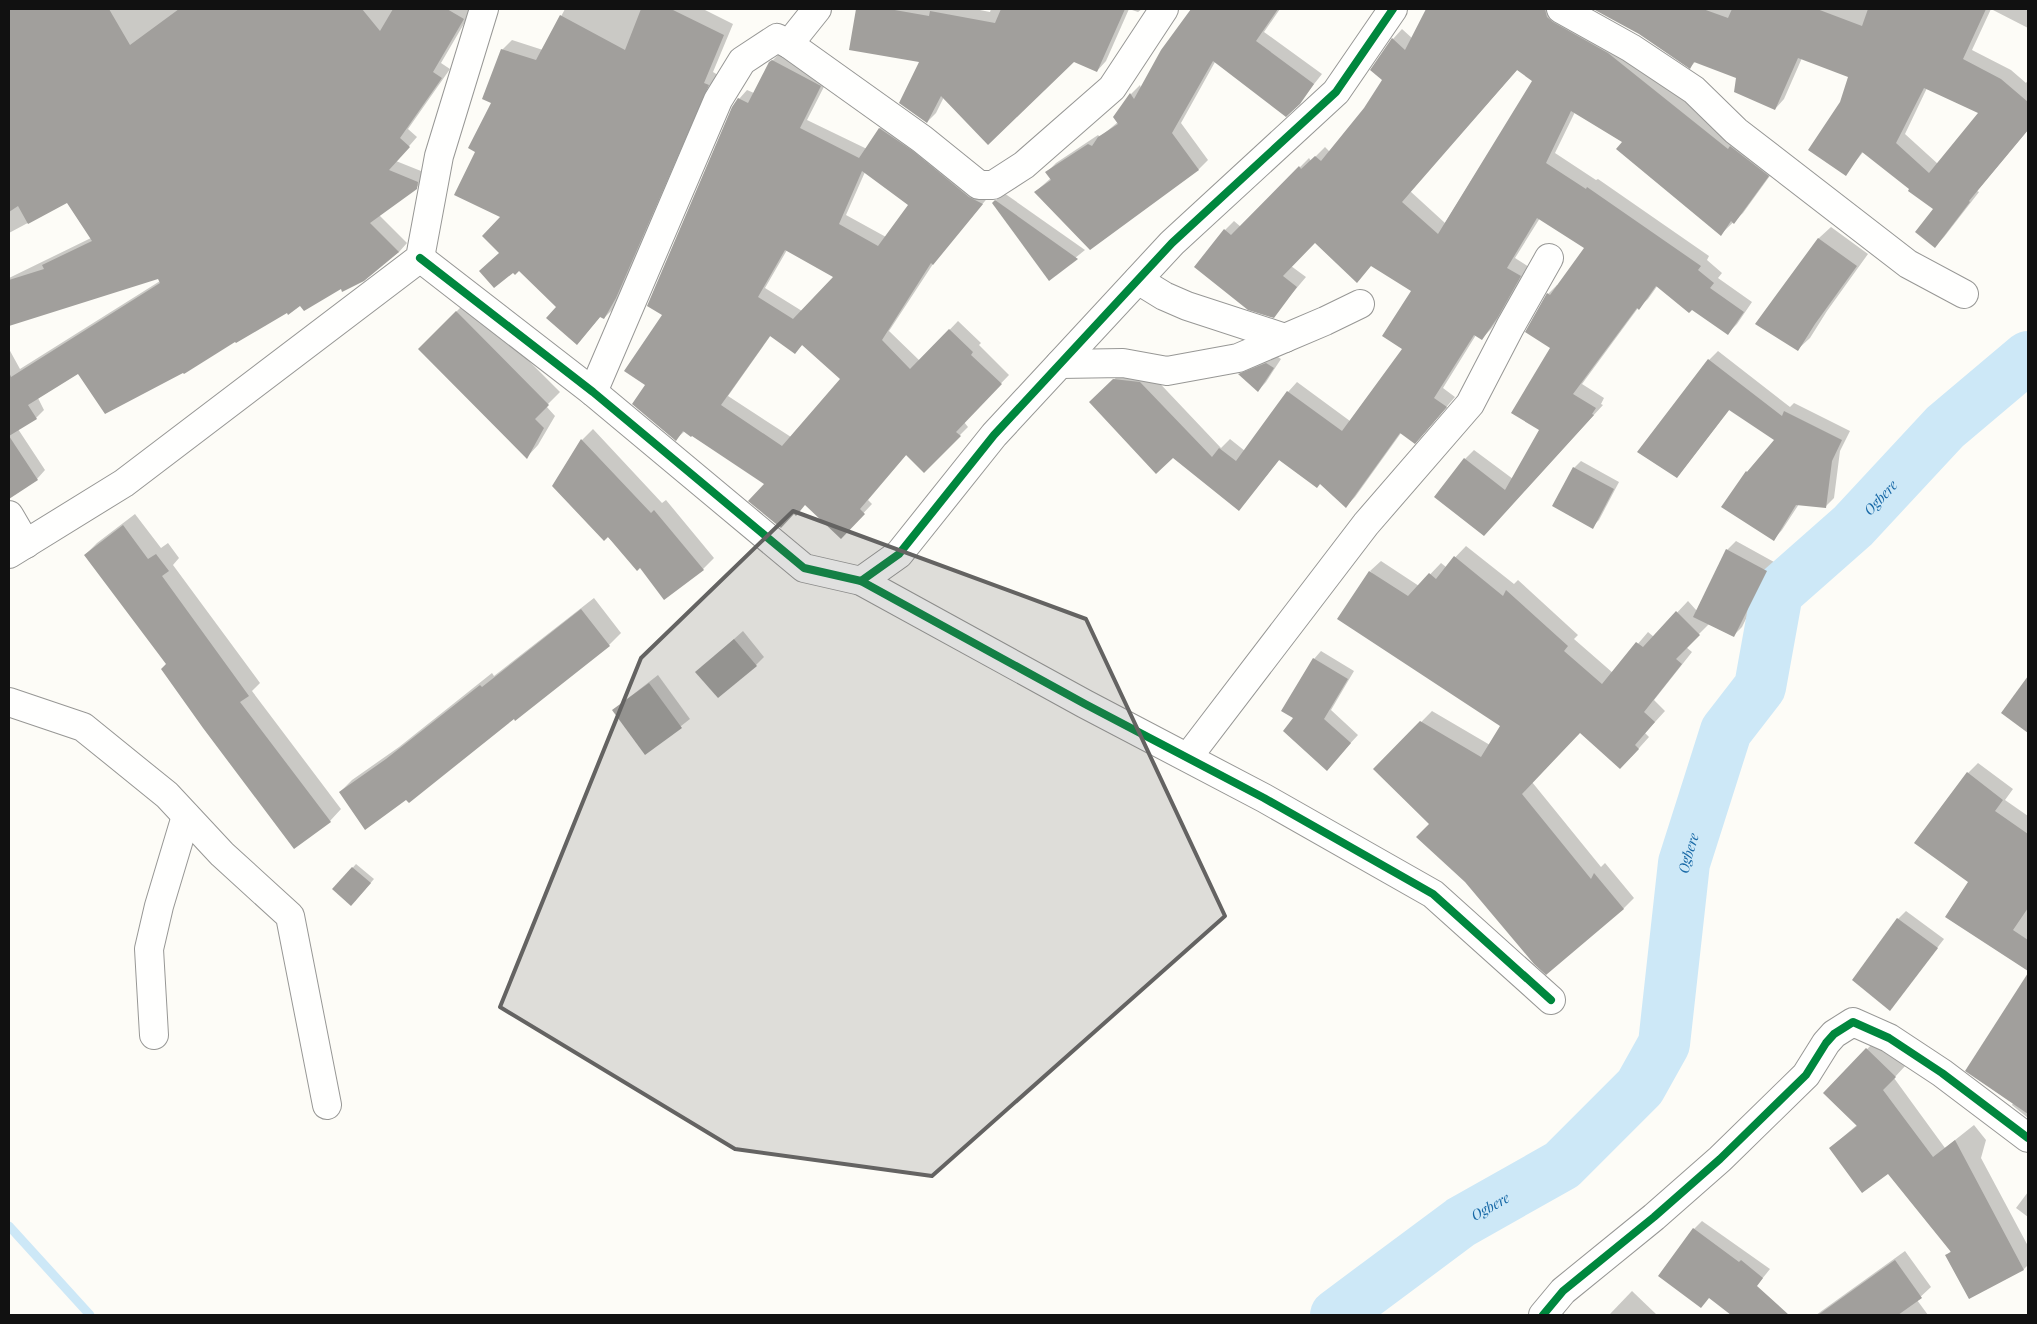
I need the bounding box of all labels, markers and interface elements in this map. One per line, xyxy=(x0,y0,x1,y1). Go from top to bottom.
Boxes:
water label: Ogbere xyxy=(1859,475,1901,519)
water label: Ogbere xyxy=(1673,830,1703,874)
water label: Ogbere xyxy=(1467,1187,1513,1224)

